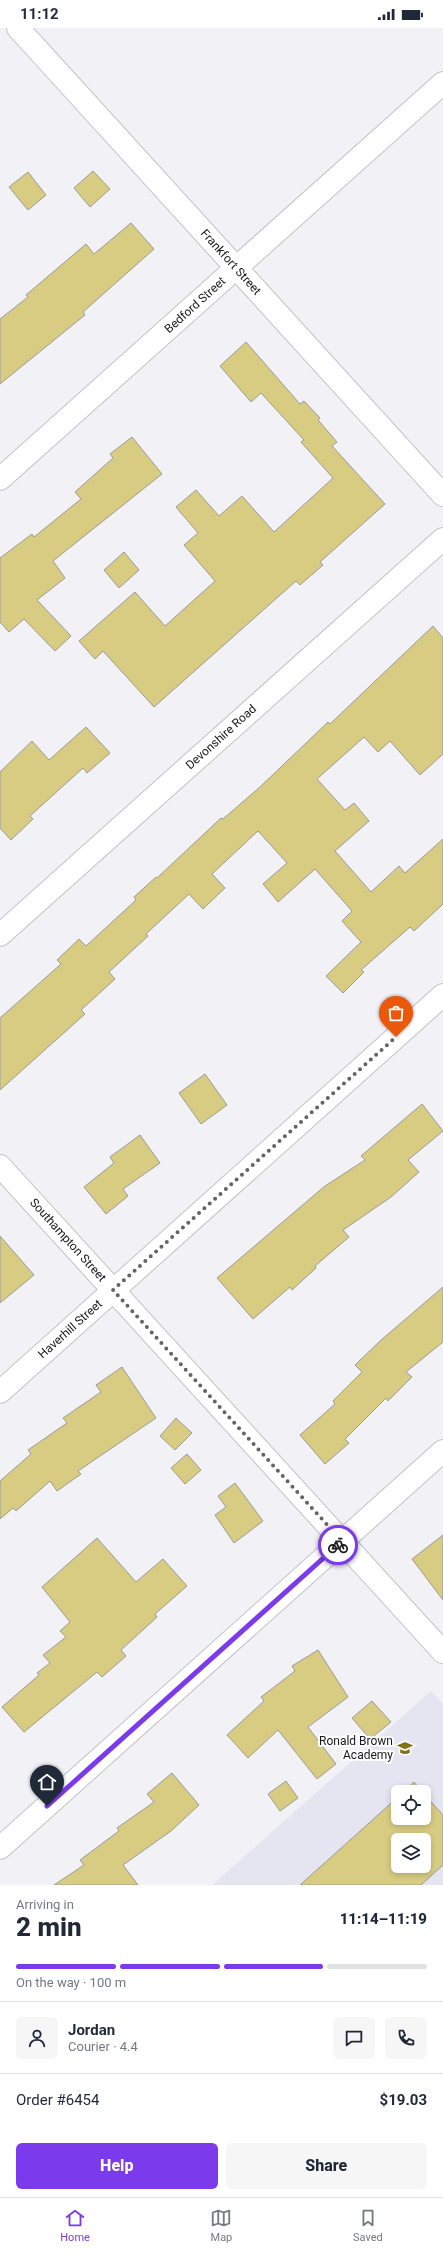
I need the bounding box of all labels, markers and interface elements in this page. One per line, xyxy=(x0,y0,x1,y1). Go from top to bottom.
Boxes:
text: 11:12 xyxy=(20,5,59,23)
street label: Frankfort Street xyxy=(198,226,264,298)
street label: Bedford Street xyxy=(162,274,228,336)
street label: Devonshire Road xyxy=(183,702,259,772)
pin xyxy=(379,996,413,1037)
icon: bag xyxy=(385,1002,407,1024)
street label: Southampton Street xyxy=(27,1196,109,1284)
street label: Haverhill Street xyxy=(35,1297,105,1361)
courier xyxy=(318,1525,358,1565)
icon: bike xyxy=(327,1534,349,1556)
place label: Ronald Brown Academy xyxy=(319,1734,393,1762)
school or university icon: Ronald Brown Academy xyxy=(396,1739,414,1757)
pin xyxy=(30,1765,64,1806)
icon: home xyxy=(36,1771,58,1793)
map controls xyxy=(391,1785,431,1873)
button: locate xyxy=(391,1785,431,1825)
button: layers xyxy=(391,1833,431,1873)
text: Arriving in xyxy=(16,1897,74,1912)
text: 11:14–11:19 xyxy=(340,1910,427,1928)
text: 2 min xyxy=(16,1912,82,1942)
text: On the way · 100 m xyxy=(16,1975,126,1990)
button: person xyxy=(16,2017,58,2059)
button: chat xyxy=(333,2017,375,2059)
button: phone xyxy=(385,2017,427,2059)
text: Jordan xyxy=(68,2021,115,2039)
text: Courier · 4.4 xyxy=(68,2039,138,2054)
text: Order #6454 xyxy=(16,2091,99,2109)
text: $19.03 xyxy=(380,2091,427,2109)
button: Help xyxy=(16,2143,218,2189)
button: Share xyxy=(226,2143,427,2189)
tab: Home xyxy=(60,2207,90,2244)
tab: Map xyxy=(210,2207,232,2244)
tab: Saved xyxy=(353,2207,383,2244)

